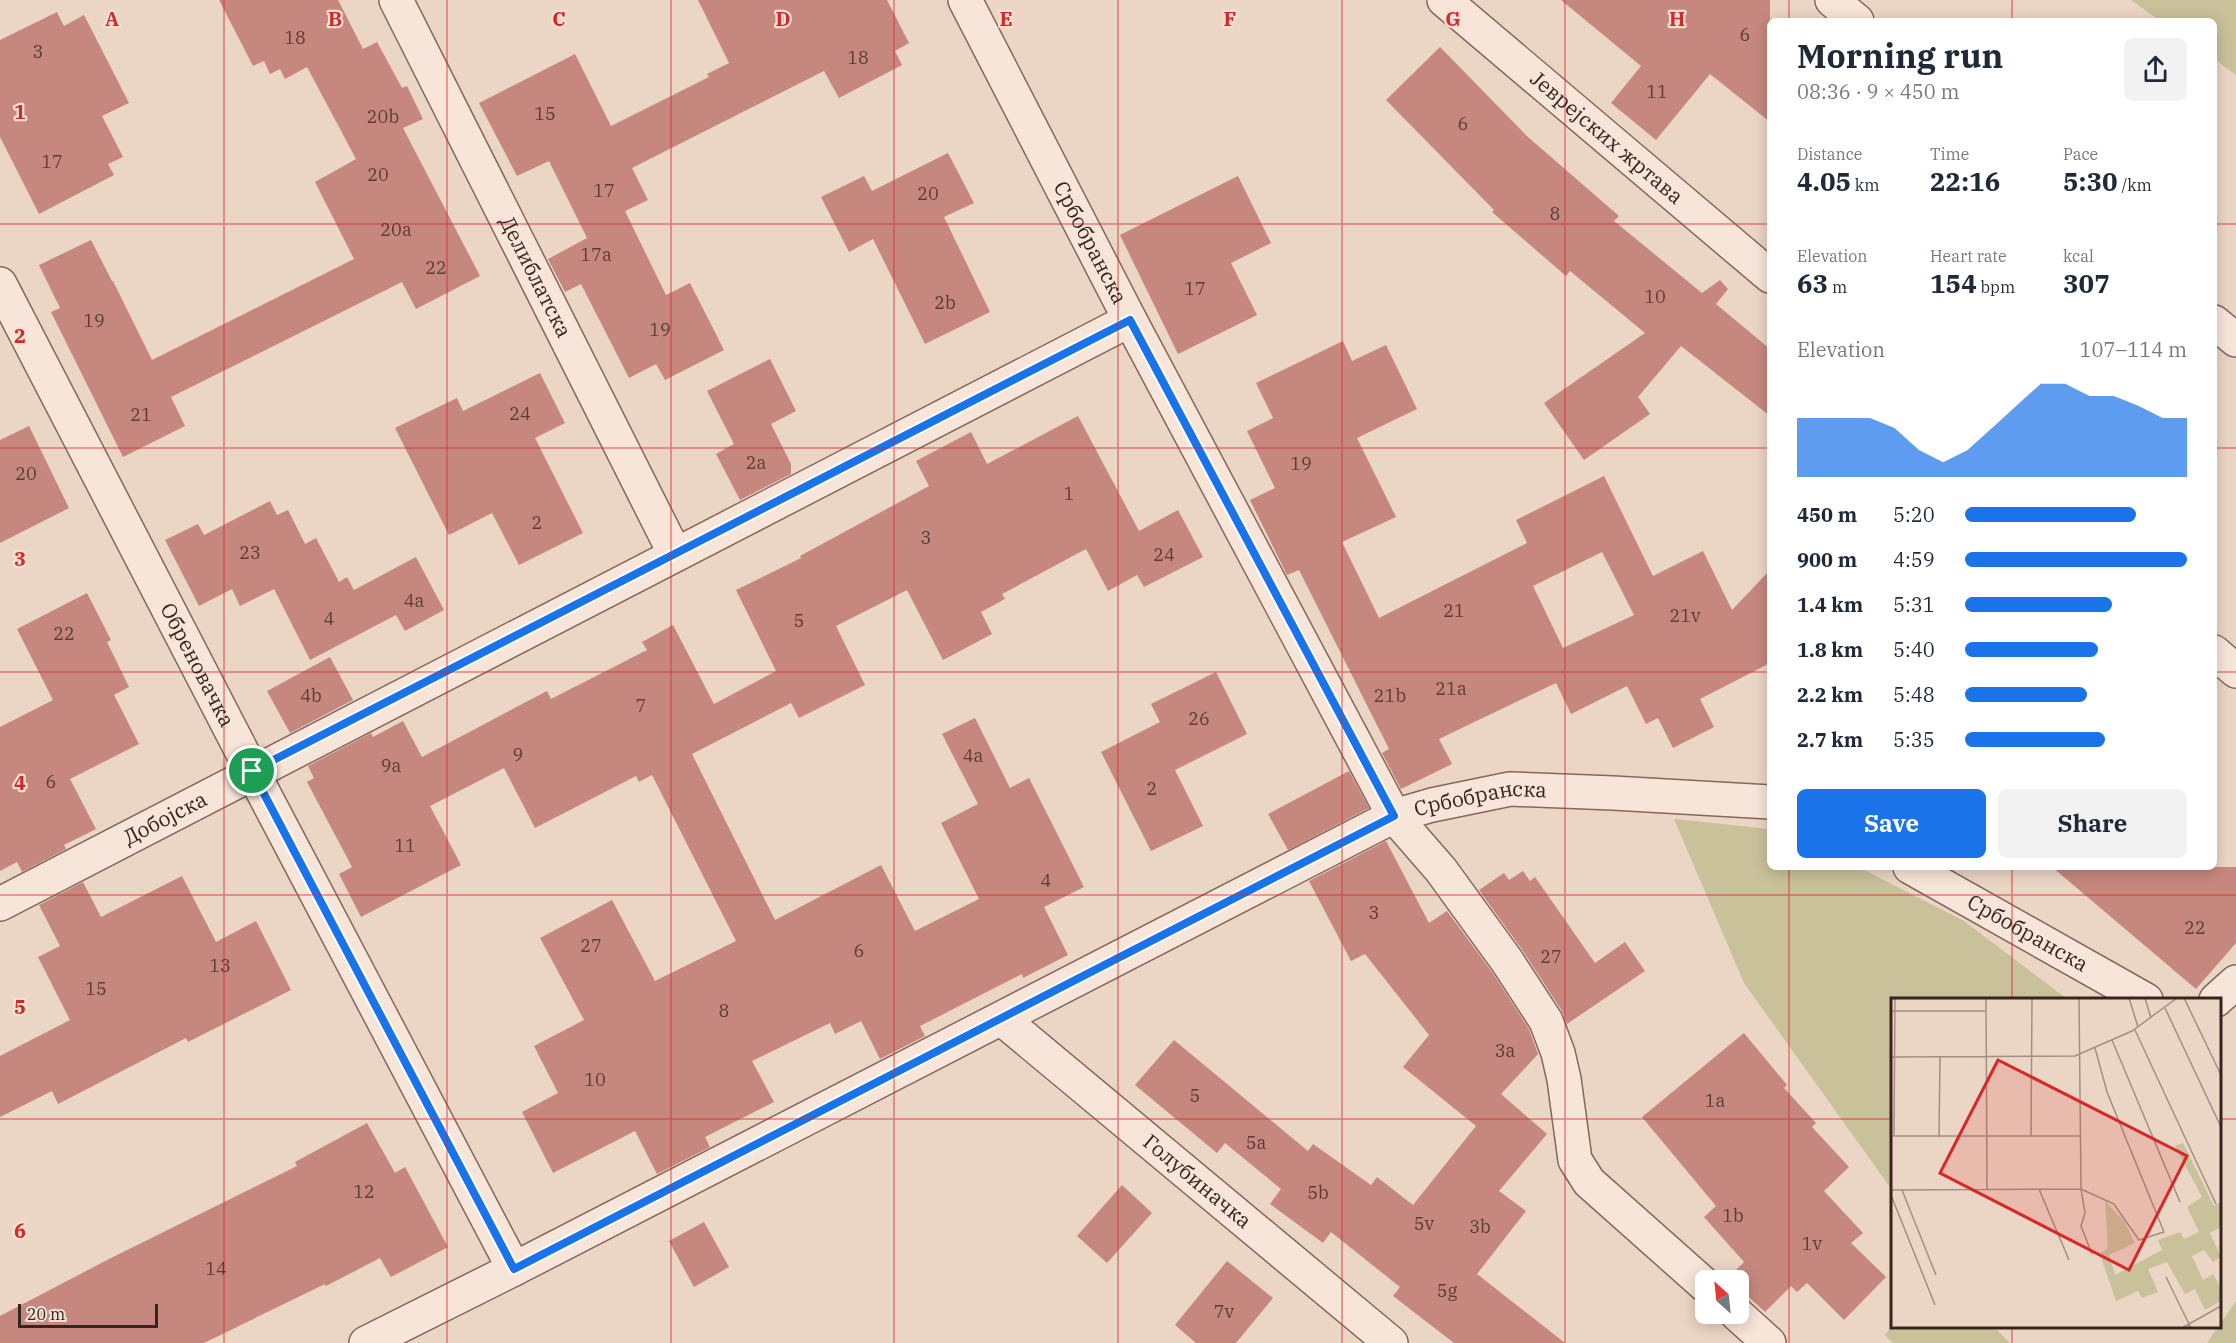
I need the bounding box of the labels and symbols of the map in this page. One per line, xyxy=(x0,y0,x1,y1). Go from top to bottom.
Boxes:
text: A xyxy=(105,5,119,32)
text: B xyxy=(328,5,342,32)
text: C xyxy=(552,5,566,32)
text: D xyxy=(775,5,791,32)
text: E xyxy=(999,5,1013,32)
text: F xyxy=(1224,5,1236,32)
text: G xyxy=(1445,5,1461,32)
text: H xyxy=(1669,5,1685,32)
house number: 6 xyxy=(1740,23,1750,46)
house number: 18 xyxy=(284,26,306,49)
house number: 3 xyxy=(33,40,43,63)
house number: 18 xyxy=(847,46,869,69)
street label: Јеврејских жртава xyxy=(1525,64,1690,210)
house number: 11 xyxy=(1646,80,1668,103)
text: 1 xyxy=(14,98,26,125)
house number: 15 xyxy=(534,102,556,125)
house number: 20b xyxy=(367,105,399,128)
house number: 6 xyxy=(1458,112,1468,135)
house number: 17 xyxy=(41,150,63,173)
house number: 20 xyxy=(367,163,389,186)
street label: Србобранска xyxy=(1048,176,1134,308)
house number: 17 xyxy=(593,179,615,202)
house number: 20 xyxy=(917,182,939,205)
house number: 8 xyxy=(1550,202,1560,225)
street label: Делиблатска xyxy=(494,211,579,342)
house number: 20a xyxy=(380,218,412,241)
house number: 17a xyxy=(580,243,612,266)
house number: 22 xyxy=(425,256,447,279)
house number: 17 xyxy=(1184,277,1206,300)
house number: 10 xyxy=(1644,285,1666,308)
house number: 2b xyxy=(934,291,956,314)
house number: 19 xyxy=(83,309,105,332)
house number: 19 xyxy=(649,318,671,341)
text: 2 xyxy=(14,322,26,349)
house number: 24 xyxy=(509,402,531,425)
house number: 21 xyxy=(130,403,152,426)
house number: 2a xyxy=(746,451,766,474)
house number: 19 xyxy=(1290,452,1312,475)
house number: 20 xyxy=(15,462,37,485)
house number: 1 xyxy=(1064,482,1074,505)
house number: 2 xyxy=(532,511,542,534)
house number: 3 xyxy=(921,526,931,549)
house number: 23 xyxy=(239,541,261,564)
house number: 24 xyxy=(1153,543,1175,566)
text: 3 xyxy=(14,545,26,572)
house number: 4a xyxy=(404,589,424,612)
street label: Обреновачка xyxy=(154,598,242,731)
house number: 21 xyxy=(1443,599,1465,622)
house number: 21v xyxy=(1669,604,1701,627)
house number: 4 xyxy=(324,607,334,630)
house number: 5 xyxy=(794,609,804,632)
house number: 22 xyxy=(53,622,75,645)
house number: 21a xyxy=(1435,677,1467,700)
house number: 4b xyxy=(300,684,322,707)
house number: 21b xyxy=(1374,684,1406,707)
house number: 7 xyxy=(636,694,646,717)
house number: 26 xyxy=(1188,707,1210,730)
house number: 9 xyxy=(513,743,523,766)
house number: 4a xyxy=(963,744,983,767)
pin xyxy=(226,745,277,796)
house number: 9a xyxy=(381,754,401,777)
text: 4 xyxy=(14,769,26,796)
house number: 6 xyxy=(46,770,56,793)
street label: Србобранска xyxy=(1411,774,1547,823)
house number: 2 xyxy=(1147,777,1157,800)
street label: Добојска xyxy=(118,785,211,851)
house number: 11 xyxy=(394,834,416,857)
house number: 4 xyxy=(1041,869,1051,892)
street label: Србобранска xyxy=(1963,887,2094,978)
house number: 3 xyxy=(1369,901,1379,924)
house number: 22 xyxy=(2184,916,2206,939)
house number: 27 xyxy=(580,934,602,957)
house number: 6 xyxy=(854,939,864,962)
house number: 27 xyxy=(1540,945,1562,968)
house number: 13 xyxy=(209,954,231,977)
house number: 15 xyxy=(85,977,107,1000)
text: 5 xyxy=(14,993,26,1020)
inset map xyxy=(1891,998,2221,1328)
house number: 8 xyxy=(719,999,729,1022)
house number: 3a xyxy=(1495,1039,1515,1062)
house number: 10 xyxy=(584,1068,606,1091)
house number: 5 xyxy=(1190,1084,1200,1107)
house number: 1a xyxy=(1705,1089,1725,1112)
street label: Голубиначка xyxy=(1138,1127,1258,1234)
house number: 5a xyxy=(1246,1131,1266,1154)
house number: 12 xyxy=(353,1180,375,1203)
house number: 5b xyxy=(1307,1181,1329,1204)
house number: 1b xyxy=(1722,1204,1744,1227)
house number: 5v xyxy=(1414,1212,1435,1235)
house number: 3b xyxy=(1469,1215,1491,1238)
text: 6 xyxy=(14,1217,26,1244)
house number: 1v xyxy=(1802,1232,1823,1255)
house number: 14 xyxy=(205,1257,227,1280)
north arrow xyxy=(1695,1270,1749,1324)
house number: 5g xyxy=(1437,1279,1458,1302)
house number: 7v xyxy=(1214,1300,1235,1323)
scale bar xyxy=(18,1301,158,1328)

